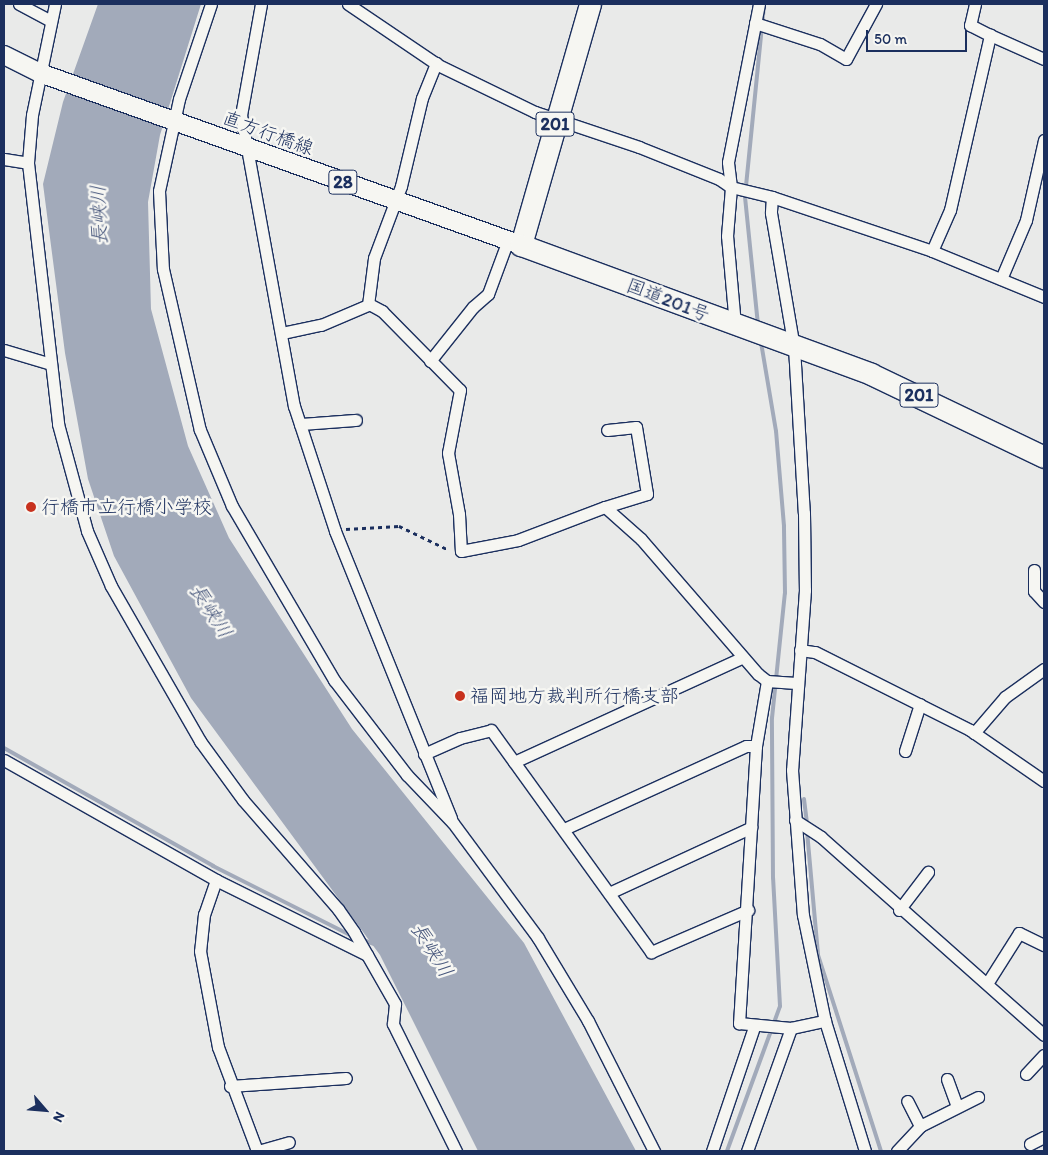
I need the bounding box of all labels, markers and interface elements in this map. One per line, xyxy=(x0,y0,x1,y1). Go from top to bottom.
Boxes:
scale bar xyxy=(868,20,969,52)
text: 50 m xyxy=(874,30,907,48)
street label: 直方行橋線 xyxy=(219,106,317,160)
road number: 201 xyxy=(535,108,575,140)
road number: 28 xyxy=(328,166,358,198)
water label: 長峡川 xyxy=(86,185,112,245)
street label: 国道201号 xyxy=(623,274,713,326)
road number: 201 xyxy=(899,380,939,410)
place label: 行橋市立行橋小学校 xyxy=(41,496,212,518)
marker: 行橋市立行橋小学校 xyxy=(25,501,37,513)
water label: 長峡川 xyxy=(185,579,237,643)
place label: 福岡地方裁判所行橋支部 xyxy=(470,685,679,707)
marker: 福岡地方裁判所行橋支部 xyxy=(454,690,466,702)
water label: 長峡川 xyxy=(406,918,458,982)
north arrow xyxy=(20,1085,70,1135)
text: N xyxy=(49,1109,69,1125)

